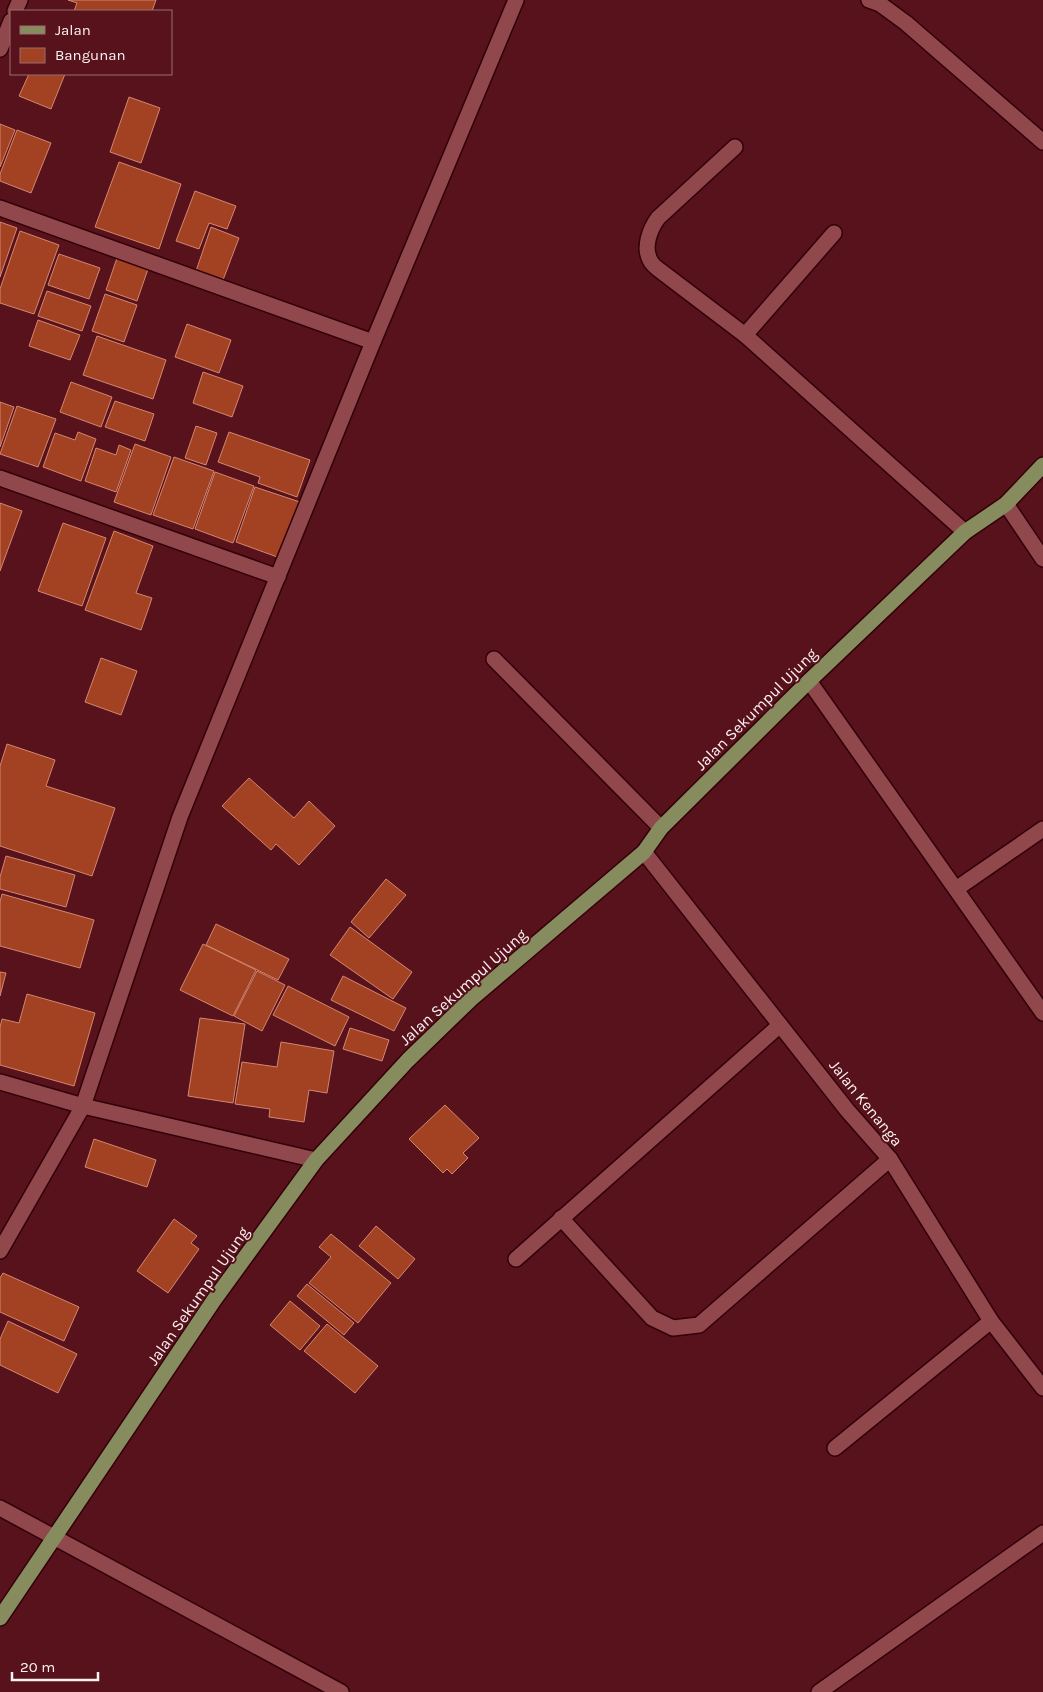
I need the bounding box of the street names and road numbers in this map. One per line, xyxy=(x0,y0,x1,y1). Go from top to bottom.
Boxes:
street label: Jalan Sekumpul Ujung xyxy=(691,644,821,774)
street label: Jalan Sekumpul Ujung xyxy=(395,925,531,1049)
street label: Jalan Kenanga xyxy=(825,1056,907,1150)
street label: Jalan Sekumpul Ujung xyxy=(143,1223,253,1369)

